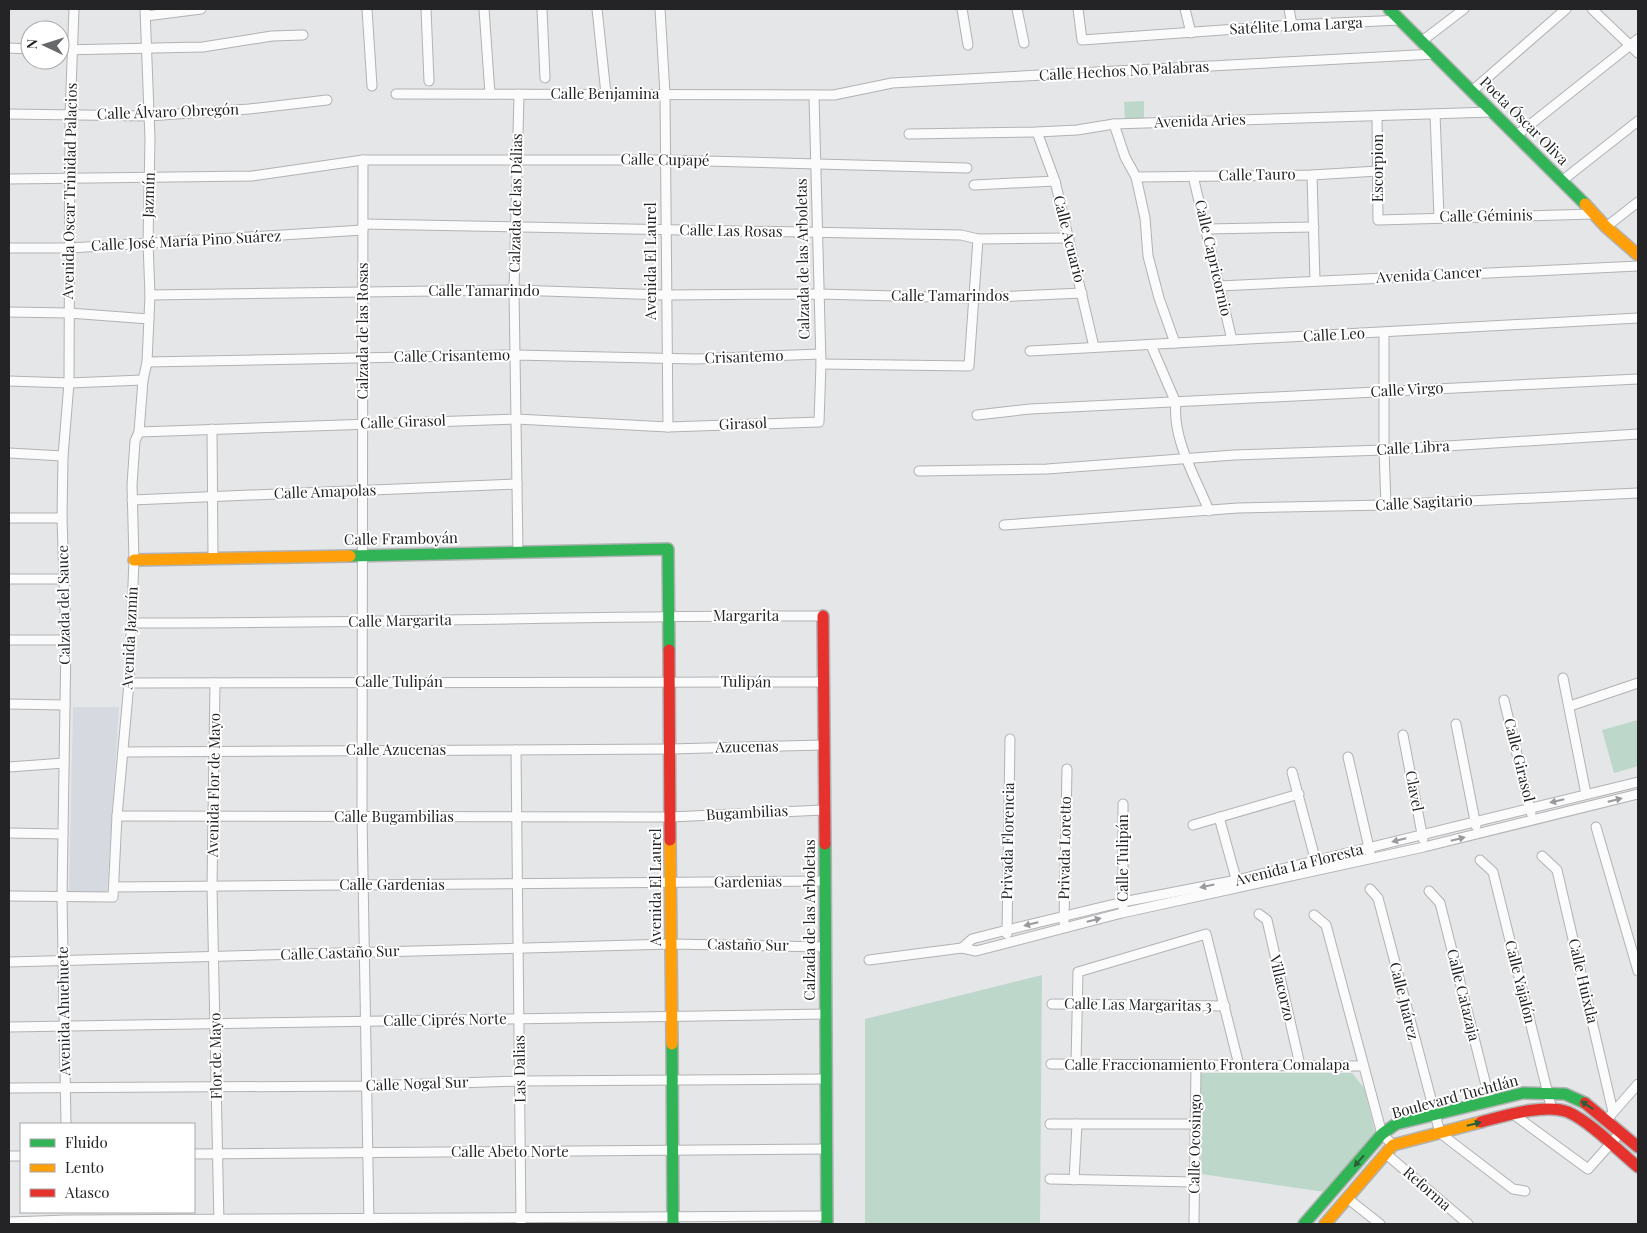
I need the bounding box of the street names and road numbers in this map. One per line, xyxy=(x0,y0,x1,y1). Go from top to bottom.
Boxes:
street label: Satélite Loma Larga xyxy=(1229,11,1364,38)
street label: Calle Hechos No Palabras xyxy=(1038,56,1210,84)
street label: Poeta Óscar Oliva xyxy=(1476,72,1574,169)
street label: Avenida Oscar Trinidad Palacios xyxy=(57,83,81,300)
street label: Calle Benjamina xyxy=(550,83,660,103)
street label: Calle Álvaro Obregón xyxy=(97,99,239,123)
street label: Avenida Aries xyxy=(1153,108,1246,132)
street label: Calzada de las Dálias xyxy=(504,133,526,273)
street label: Escorpion xyxy=(1367,134,1387,202)
street label: Calle Cupapé xyxy=(620,148,710,170)
street label: Calle Tauro xyxy=(1218,163,1296,185)
street label: Jazmín xyxy=(137,172,159,219)
street label: Calzada de las Arboletas xyxy=(791,178,813,340)
street label: Calle Acuario xyxy=(1049,193,1090,284)
street label: Calle Capricornio xyxy=(1191,198,1237,318)
street label: Avenida El Laurel xyxy=(640,202,660,321)
street label: Calle Géminis xyxy=(1439,204,1533,226)
street label: Calle Las Rosas xyxy=(679,219,783,241)
street label: Calle José María Pino Suárez xyxy=(90,225,282,255)
street label: Avenida Cancer xyxy=(1375,261,1483,287)
street label: Calzada de las Rosas xyxy=(352,262,372,400)
street label: Calle Tamarindo xyxy=(428,280,540,300)
street label: Calle Tamarindos xyxy=(891,285,1009,305)
street label: Calle Leo xyxy=(1302,322,1366,346)
street label: Calle Crisantemo xyxy=(394,344,510,366)
street label: Crisantemo xyxy=(704,345,784,367)
street label: Calle Virgo xyxy=(1370,377,1444,401)
street label: Calle Girasol xyxy=(360,410,446,432)
street label: Girasol xyxy=(719,412,767,434)
street label: Calle Libra xyxy=(1376,435,1451,459)
street label: Calle Amapolas xyxy=(273,479,377,503)
street label: Calle Sagitario xyxy=(1375,489,1473,515)
street label: Calle Framboyán xyxy=(344,527,458,549)
street label: Calzada del Sauce xyxy=(52,545,74,665)
street label: Avenida Jazmín xyxy=(116,586,142,691)
street label: Margarita xyxy=(713,605,780,625)
street label: Calle Margarita xyxy=(348,609,453,631)
street label: Calle Tulipán xyxy=(355,671,443,691)
street label: Tulipán xyxy=(720,671,772,691)
street label: Avenida Flor de Mayo xyxy=(202,713,224,858)
street label: Calle Girasol xyxy=(1500,716,1540,804)
street label: Azucenas xyxy=(714,735,779,757)
street label: Calle Azucenas xyxy=(346,739,446,759)
street label: Clavel xyxy=(1401,769,1429,813)
street label: Privada Florencia xyxy=(996,782,1018,900)
street label: Privada Loretto xyxy=(1053,796,1075,900)
street label: Bugambilias xyxy=(705,800,789,824)
street label: Calle Bugambilias xyxy=(334,806,454,826)
street label: Calle Tulipán xyxy=(1112,814,1132,902)
street label: Avenida El Laurel xyxy=(645,828,665,947)
street label: Avenida La Floresta xyxy=(1232,838,1365,890)
street label: Calzada de las Arboletas xyxy=(799,839,819,1001)
street label: Gardenias xyxy=(714,870,782,892)
street label: Calle Gardenias xyxy=(339,874,445,894)
street label: Castaño Sur xyxy=(707,933,789,955)
street label: Calle Huixtla xyxy=(1564,936,1604,1026)
street label: Calle Yajalón xyxy=(1501,938,1541,1026)
street label: Calle Castaño Sur xyxy=(280,940,400,964)
street label: Avenida Ahuehuete xyxy=(52,946,74,1077)
street label: Calle Catazaja xyxy=(1443,947,1485,1043)
street label: Villacorzo xyxy=(1265,952,1300,1023)
street label: Calle Juárez xyxy=(1386,960,1424,1042)
street label: Calle Las Margaritas 3 xyxy=(1064,993,1212,1015)
street label: Calle Ciprés Norte xyxy=(383,1008,507,1030)
street label: Flor de Mayo xyxy=(204,1012,226,1100)
street label: Las Dalias xyxy=(508,1035,530,1103)
street label: Calle Fraccionamiento Frontera Comalapa xyxy=(1064,1054,1350,1074)
street label: Boulevard Tuchtlán xyxy=(1389,1070,1520,1123)
street label: Calle Nogal Sur xyxy=(365,1071,469,1095)
street label: Calle Ocosingo xyxy=(1183,1094,1205,1194)
street label: Calle Abeto Norte xyxy=(451,1141,569,1161)
street label: Reforma xyxy=(1399,1162,1456,1215)

